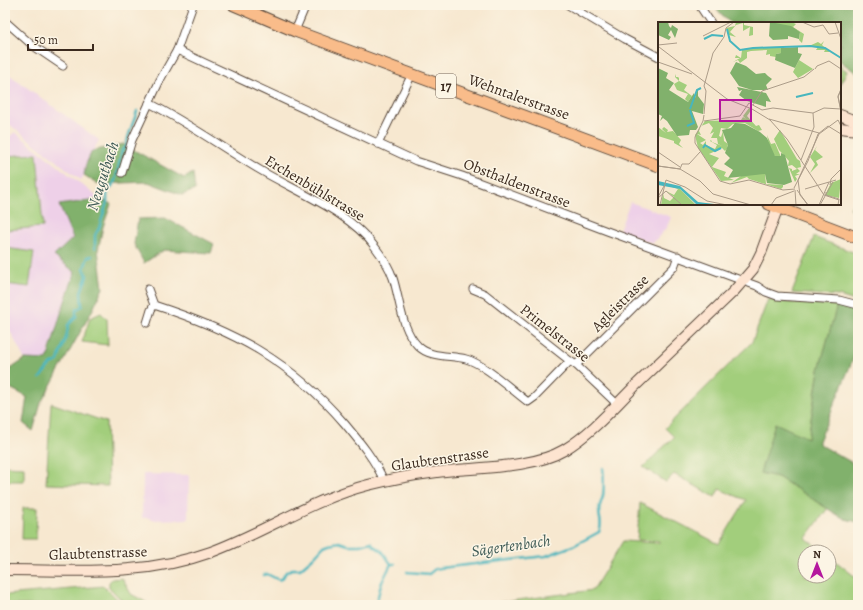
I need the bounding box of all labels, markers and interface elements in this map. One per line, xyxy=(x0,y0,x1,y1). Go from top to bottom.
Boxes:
inset map xyxy=(658,22,841,205)
scale bar xyxy=(28,26,93,52)
text: 50 m xyxy=(34,32,58,48)
street label: Wehntalerstrasse xyxy=(465,69,573,125)
road number: 17 xyxy=(436,74,456,98)
water label: Neugutbach xyxy=(81,138,125,213)
street label: Erchenbühlstrasse xyxy=(261,150,369,226)
street label: Obsthaldenstrasse xyxy=(461,153,574,213)
street label: Agleistrasse xyxy=(586,270,653,337)
street label: Primelstrasse xyxy=(516,299,594,367)
street label: Glaubtenstrasse xyxy=(390,442,490,476)
water label: Sägertenbach xyxy=(470,530,552,562)
street label: Glaubtenstrasse xyxy=(48,541,148,565)
north arrow xyxy=(797,544,837,584)
text: N xyxy=(813,547,821,562)

